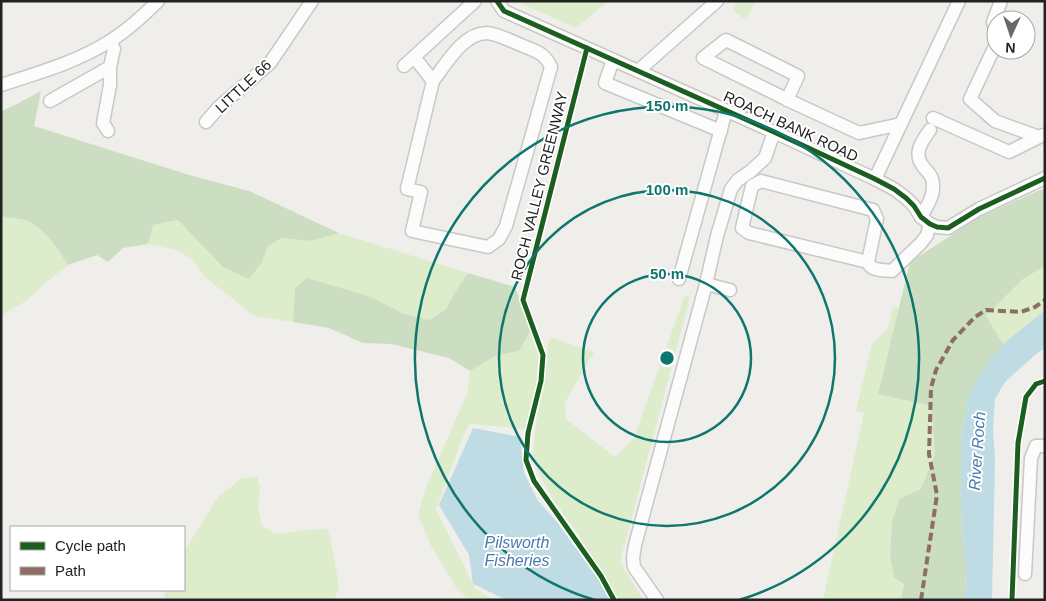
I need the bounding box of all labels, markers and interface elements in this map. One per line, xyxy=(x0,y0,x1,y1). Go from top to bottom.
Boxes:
north arrow xyxy=(986,10,1036,60)
text: N xyxy=(1005,40,1016,56)
street label: LITTLE 66 xyxy=(212,56,274,116)
street label: ROACH BANK ROAD xyxy=(721,87,861,165)
street label: ROCH VALLEY GREENWAY xyxy=(507,90,571,282)
text: 150 m xyxy=(646,97,688,114)
text: 100 m xyxy=(646,181,688,198)
text: 50 m xyxy=(650,265,684,282)
centre of rings xyxy=(658,349,676,367)
water label: River Roch xyxy=(966,411,988,491)
legend xyxy=(10,526,185,591)
water label: Pilsworth Fisheries xyxy=(485,534,550,569)
text: Cycle path xyxy=(55,537,126,554)
text: Path xyxy=(55,562,86,579)

